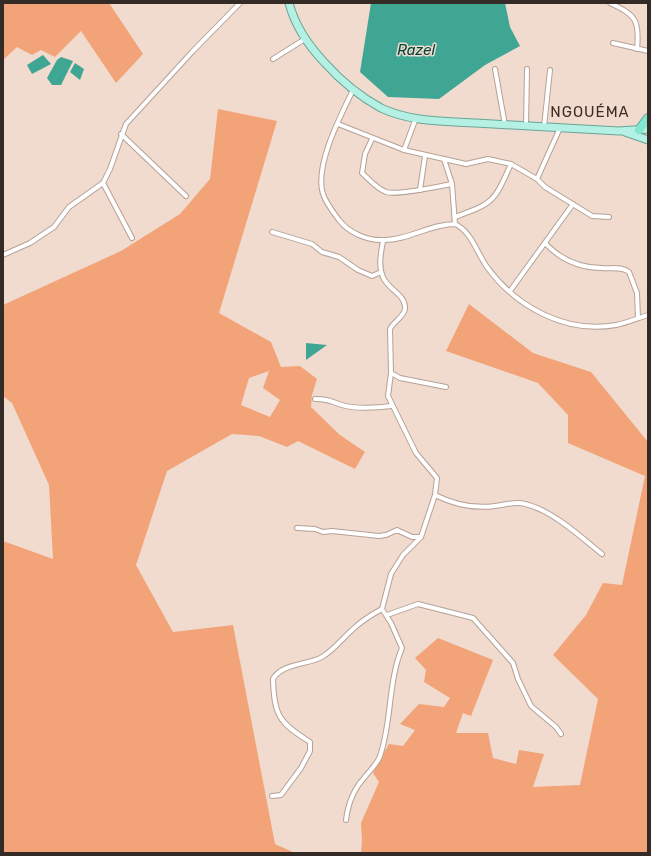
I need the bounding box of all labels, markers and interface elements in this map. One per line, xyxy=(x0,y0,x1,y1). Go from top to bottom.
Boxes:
water label: Razel xyxy=(397,41,435,59)
district label: NGOUÉMA xyxy=(550,103,630,121)

